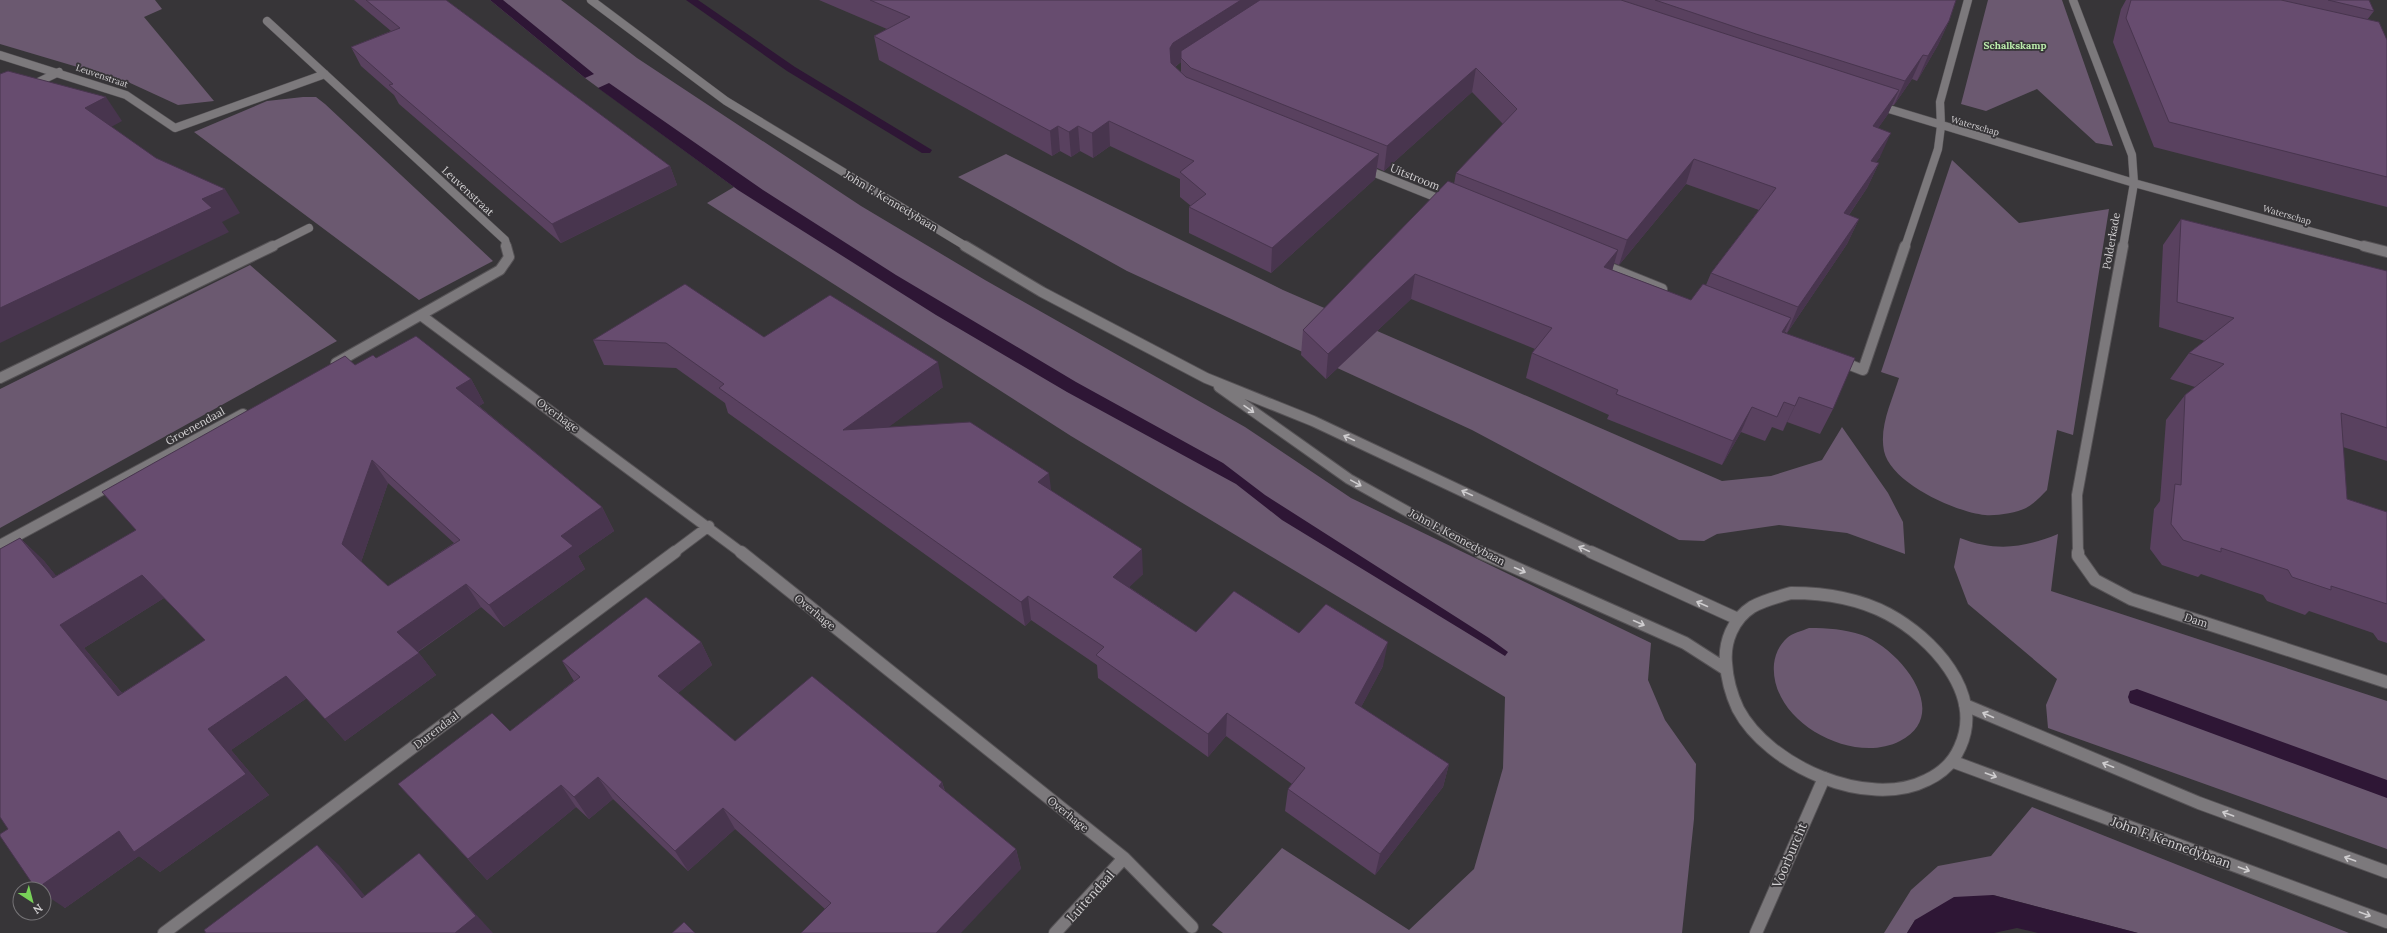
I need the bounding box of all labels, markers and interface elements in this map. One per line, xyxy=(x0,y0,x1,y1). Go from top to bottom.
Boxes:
district label: Schalkskamp xyxy=(1984,39,2046,52)
street label: Leuvenstraat xyxy=(75,61,130,90)
street label: Waterschap xyxy=(1950,113,2001,138)
street label: Uitstroom xyxy=(1388,161,1442,193)
street label: Leuvenstraat xyxy=(439,163,498,219)
street label: John F. Kennedybaan xyxy=(841,167,941,235)
street label: Waterschap xyxy=(2262,202,2313,227)
street label: Polderkade xyxy=(2099,212,2123,270)
street label: Overhage xyxy=(534,395,582,435)
street label: Groenendaal xyxy=(163,404,227,448)
one-way arrow xyxy=(1244,405,1255,413)
one-way arrow xyxy=(1344,434,1356,441)
one-way arrow xyxy=(1350,479,1362,487)
one-way arrow xyxy=(1461,489,1473,496)
street label: John F. Kennedybaan xyxy=(1406,505,1508,568)
one-way arrow xyxy=(1579,545,1591,552)
one-way arrow xyxy=(1514,567,1526,574)
street label: Overhage xyxy=(791,591,839,633)
one-way arrow xyxy=(1696,600,1708,607)
street label: Dam xyxy=(2183,610,2210,630)
one-way arrow xyxy=(1633,620,1645,627)
street label: Durendaal xyxy=(411,708,461,752)
one-way arrow xyxy=(1982,711,1994,718)
one-way arrow xyxy=(2102,761,2114,769)
one-way arrow xyxy=(1984,771,1996,779)
street label: Overhage xyxy=(1044,793,1092,835)
one-way arrow xyxy=(2223,809,2235,817)
street label: John F. Kennedybaan xyxy=(2108,813,2233,872)
street label: Voorburcht xyxy=(1768,820,1811,891)
one-way arrow xyxy=(2345,854,2357,862)
one-way arrow xyxy=(2237,866,2250,873)
street label: Luitendaal xyxy=(1063,867,1118,926)
north arrow xyxy=(12,881,52,921)
text: N xyxy=(30,901,45,918)
one-way arrow xyxy=(2359,911,2371,919)

